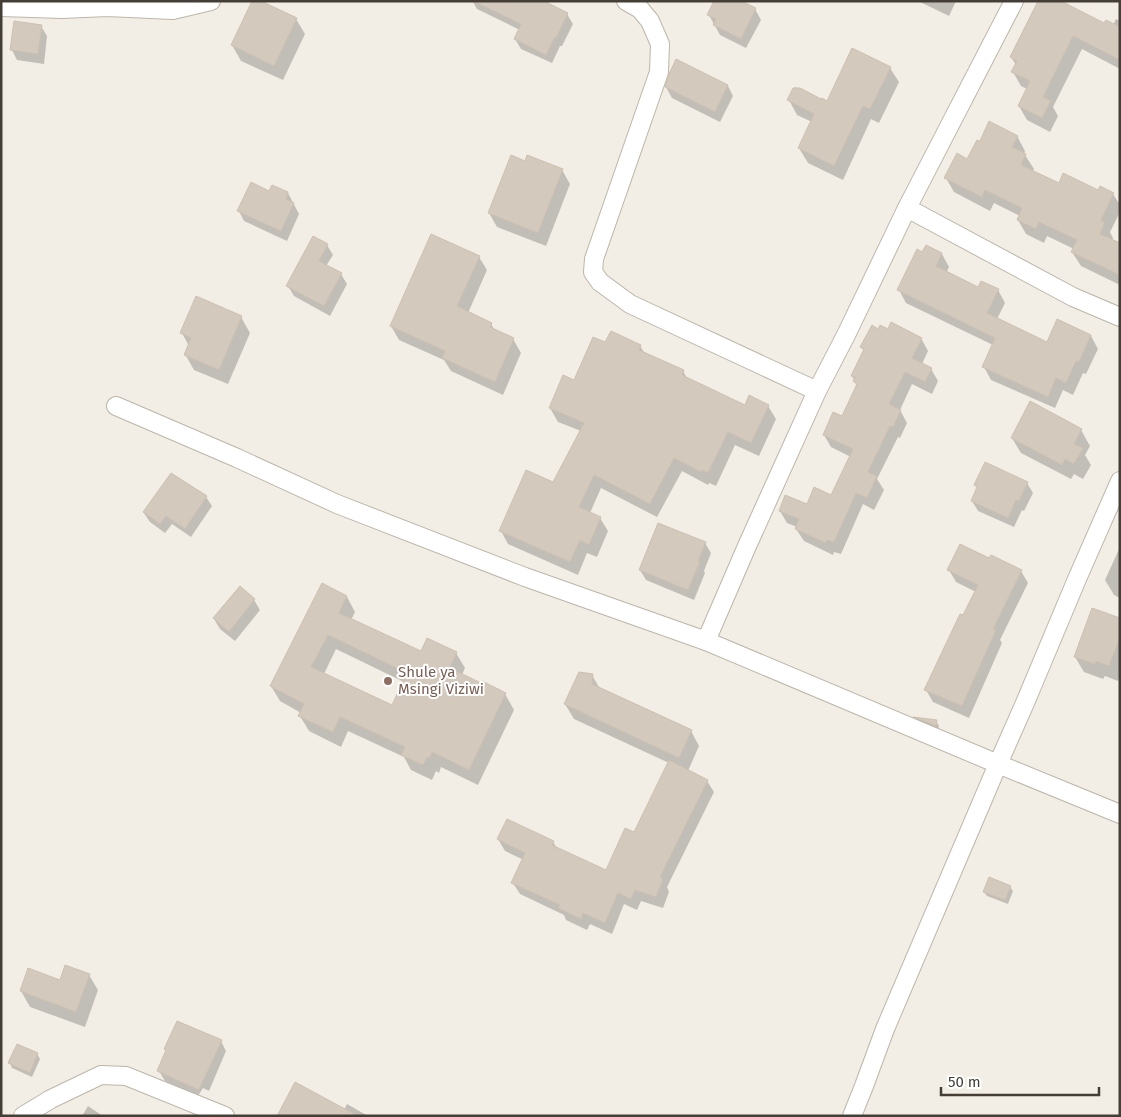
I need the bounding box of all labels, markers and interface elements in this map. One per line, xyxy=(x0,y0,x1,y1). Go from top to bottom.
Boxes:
place label: Shule ya Msingi Viziwi xyxy=(398,663,484,698)
marker: Shule ya Msingi Viziwi xyxy=(382,675,394,687)
scale bar xyxy=(941,1064,1098,1096)
text: 50 m xyxy=(948,1073,981,1091)

